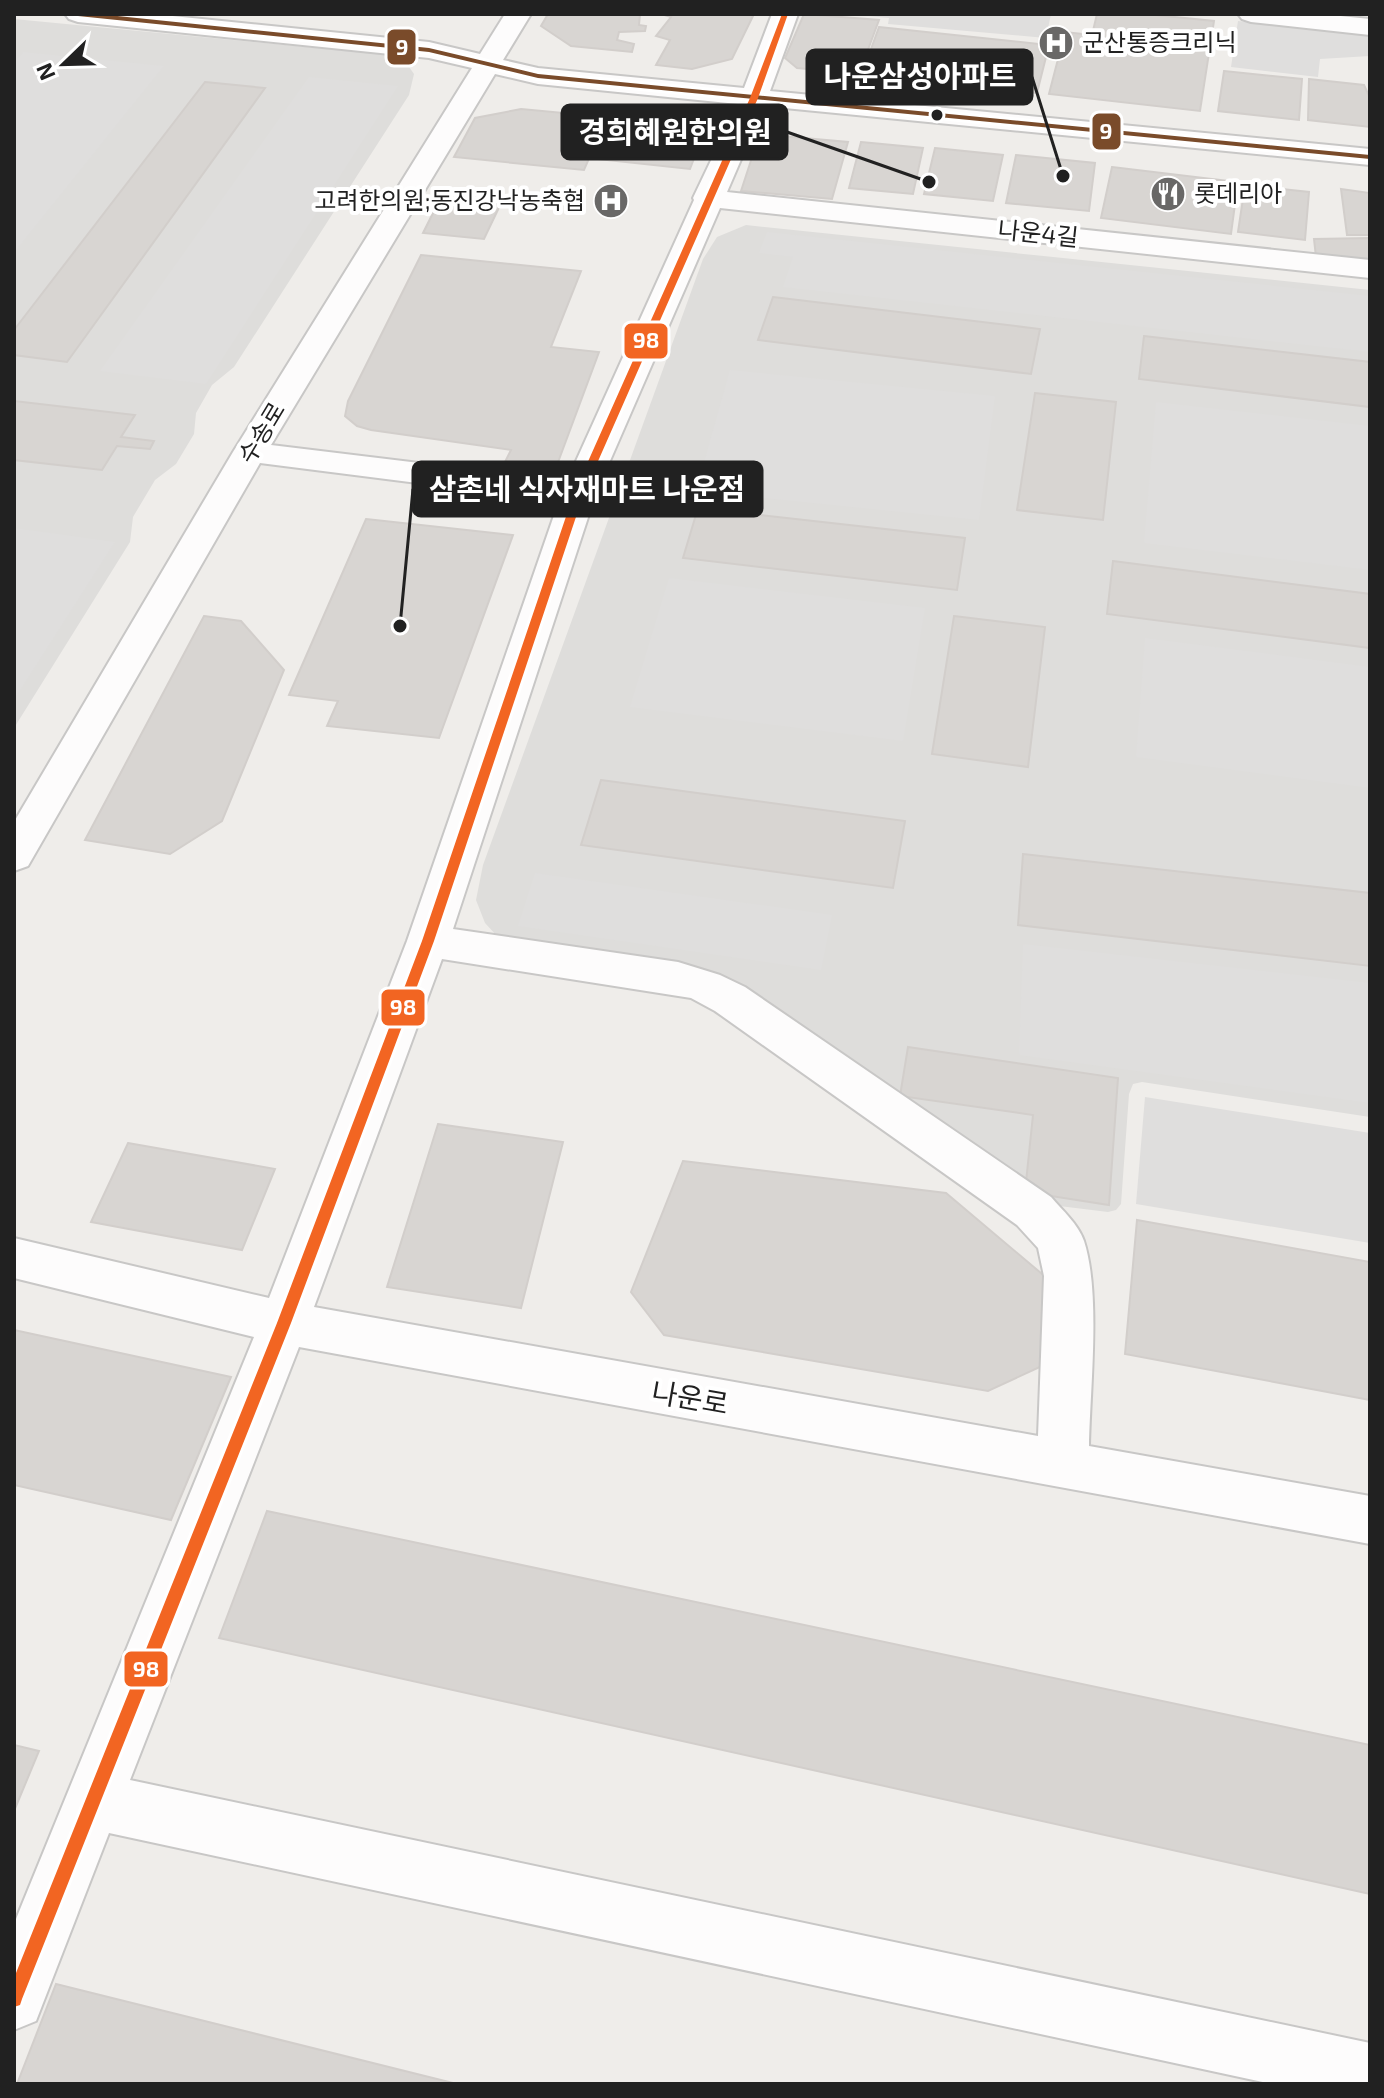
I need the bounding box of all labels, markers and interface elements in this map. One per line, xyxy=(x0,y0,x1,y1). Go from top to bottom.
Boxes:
north arrow xyxy=(24,24,104,104)
hospital icon: 군산통증크리닉 xyxy=(1037,24,1075,62)
place label: 군산통증크리닉 xyxy=(1082,27,1237,56)
line badge: 9 xyxy=(386,28,417,66)
text: 9 xyxy=(396,33,408,59)
callout: 나운삼성아파트 xyxy=(807,50,1032,104)
text: 나운삼성아파트 xyxy=(823,57,1017,93)
text: N xyxy=(30,60,60,85)
callout: 경희혜원한의원 xyxy=(562,105,787,159)
unlabelled marker xyxy=(929,107,945,123)
line badge: 9 xyxy=(1091,112,1122,151)
text: 경희혜원한의원 xyxy=(578,113,772,149)
text: 9 xyxy=(1100,117,1112,143)
restaurant icon: 롯데리아 xyxy=(1149,175,1187,213)
place label: 롯데리아 xyxy=(1194,178,1282,207)
hospital icon: 고려한의원;동진강낙농축협 xyxy=(592,182,630,220)
place label: 고려한의원;동진강낙농축협 xyxy=(314,185,585,214)
street label: 나운4길 xyxy=(996,214,1080,251)
line badge: 98 xyxy=(623,322,669,360)
text: 98 xyxy=(633,326,659,352)
street label: 수송로 xyxy=(231,396,290,468)
callout: 삼촌네 식자재마트 나운점 xyxy=(413,462,762,516)
text: 삼촌네 식자재마트 나운점 xyxy=(429,470,745,506)
line badge: 98 xyxy=(380,988,426,1027)
text: 98 xyxy=(390,993,416,1019)
street label: 나운로 xyxy=(649,1374,731,1420)
line badge: 98 xyxy=(123,1650,169,1688)
text: 98 xyxy=(133,1655,159,1681)

